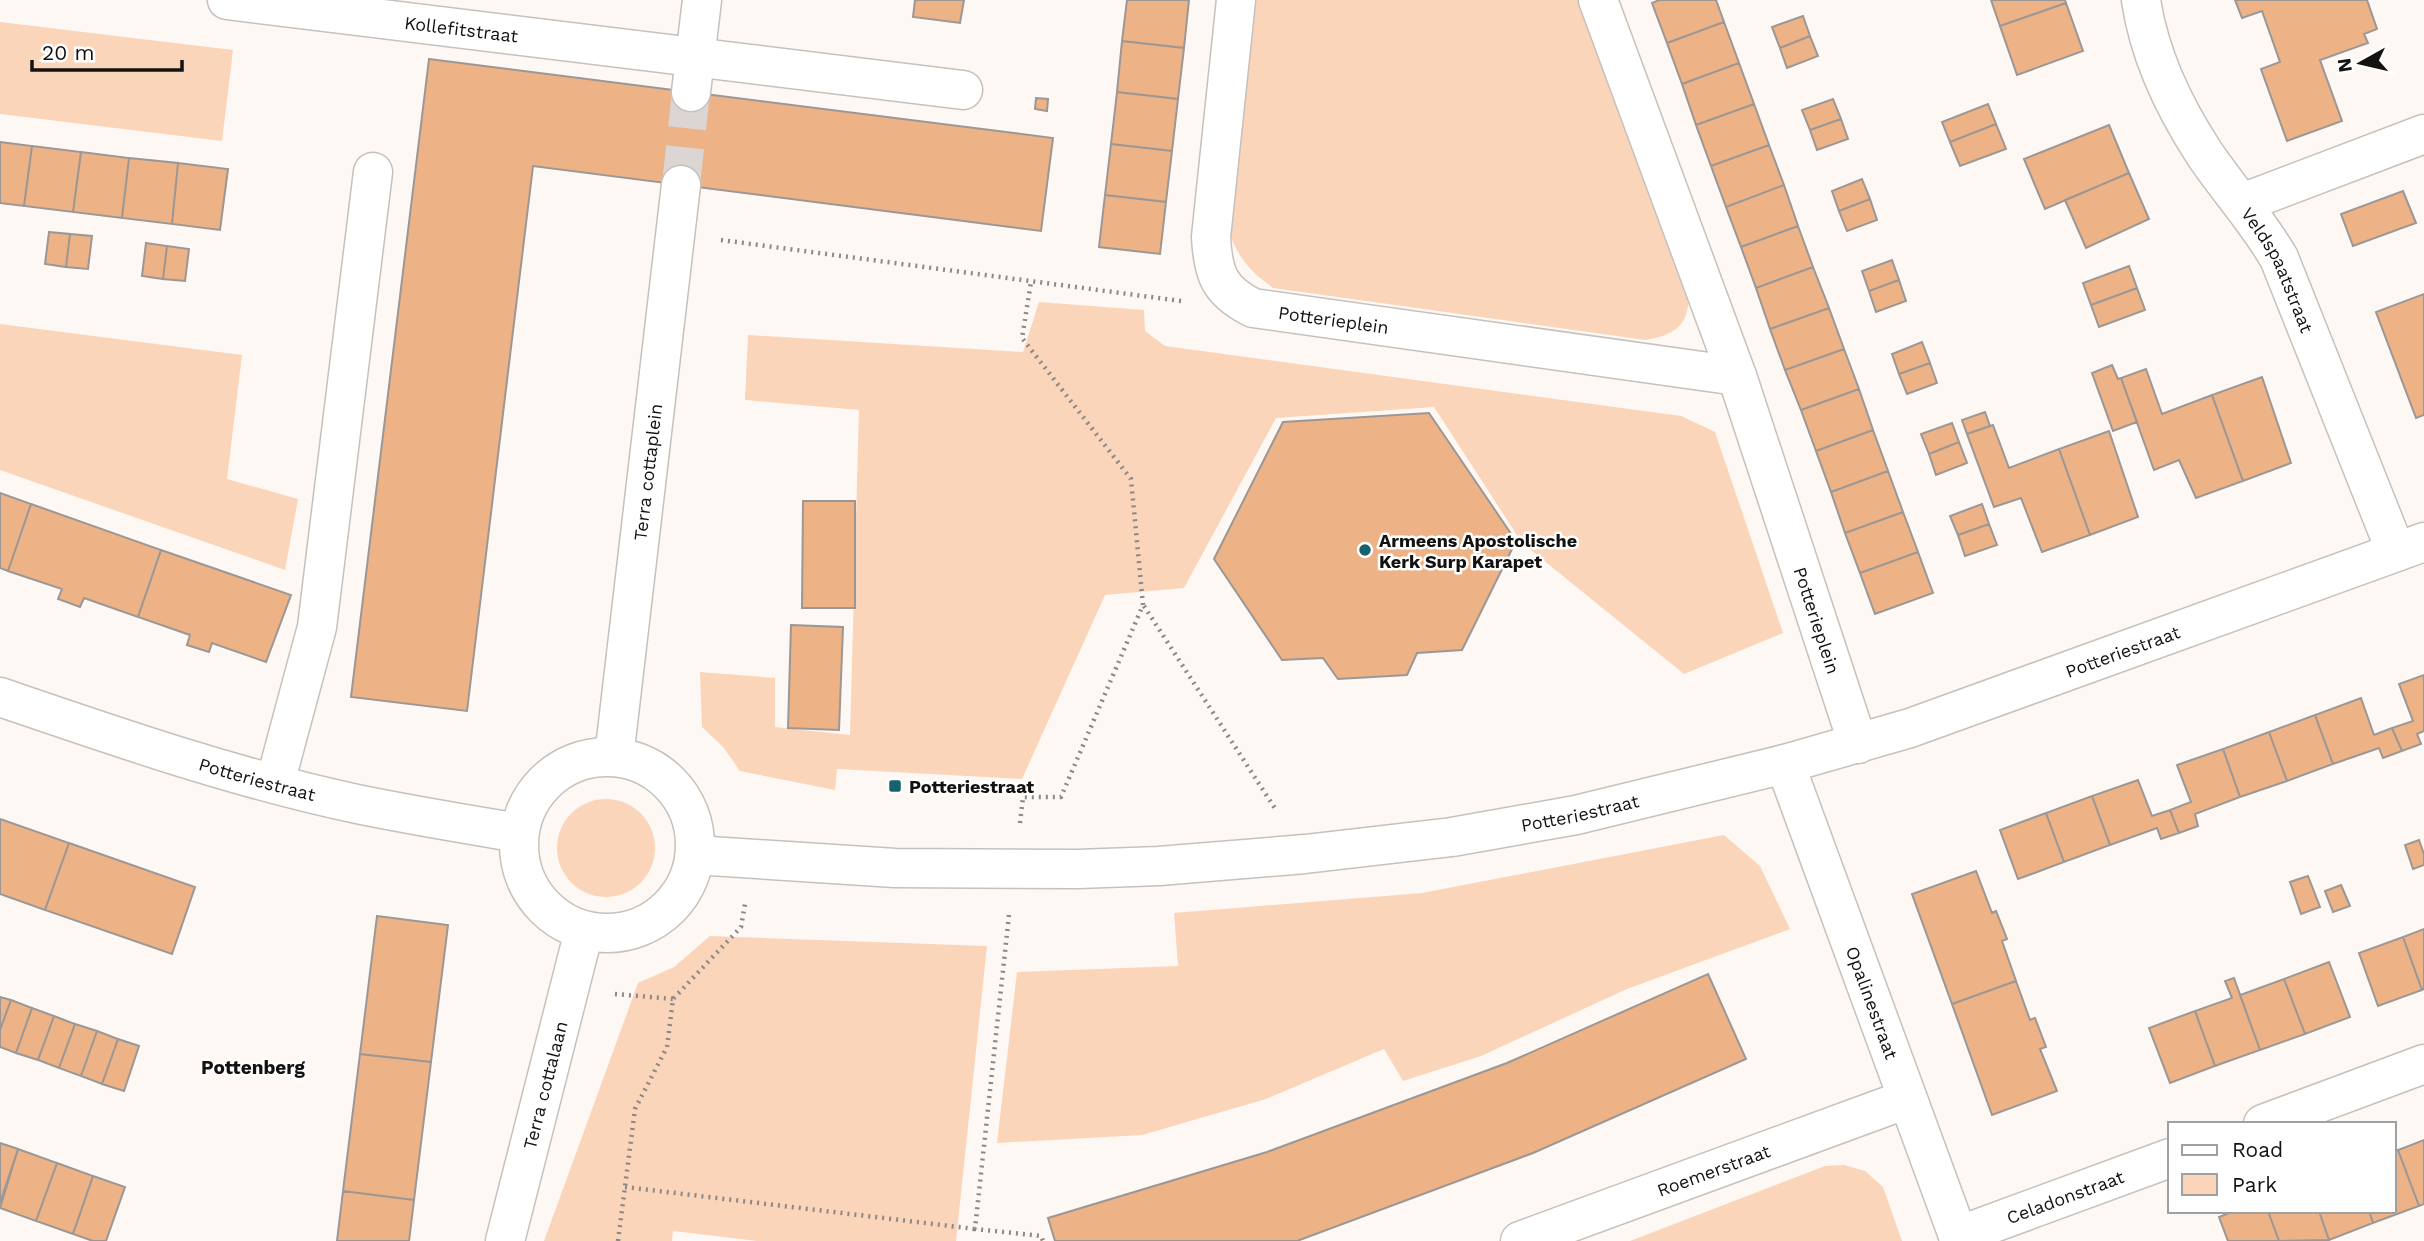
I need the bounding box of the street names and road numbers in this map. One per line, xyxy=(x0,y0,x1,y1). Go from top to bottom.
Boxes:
street label: Kollefitstraat xyxy=(403,11,520,46)
street label: Veldspaatstraat xyxy=(2237,203,2318,336)
street label: Potterieplein xyxy=(1277,301,1390,337)
street label: Terra cottaplein xyxy=(629,402,666,542)
street label: Potterieplein xyxy=(1790,564,1845,677)
street label: Potteriestraat xyxy=(2062,621,2183,681)
street label: Potteriestraat xyxy=(196,753,318,805)
street label: Potteriestraat xyxy=(1519,789,1641,835)
street label: Opalinestraat xyxy=(1842,943,1903,1062)
street label: Terra cottalaan xyxy=(518,1019,571,1151)
street label: Roemerstraat xyxy=(1654,1140,1773,1200)
street label: Celadonstraat xyxy=(2003,1165,2127,1228)

